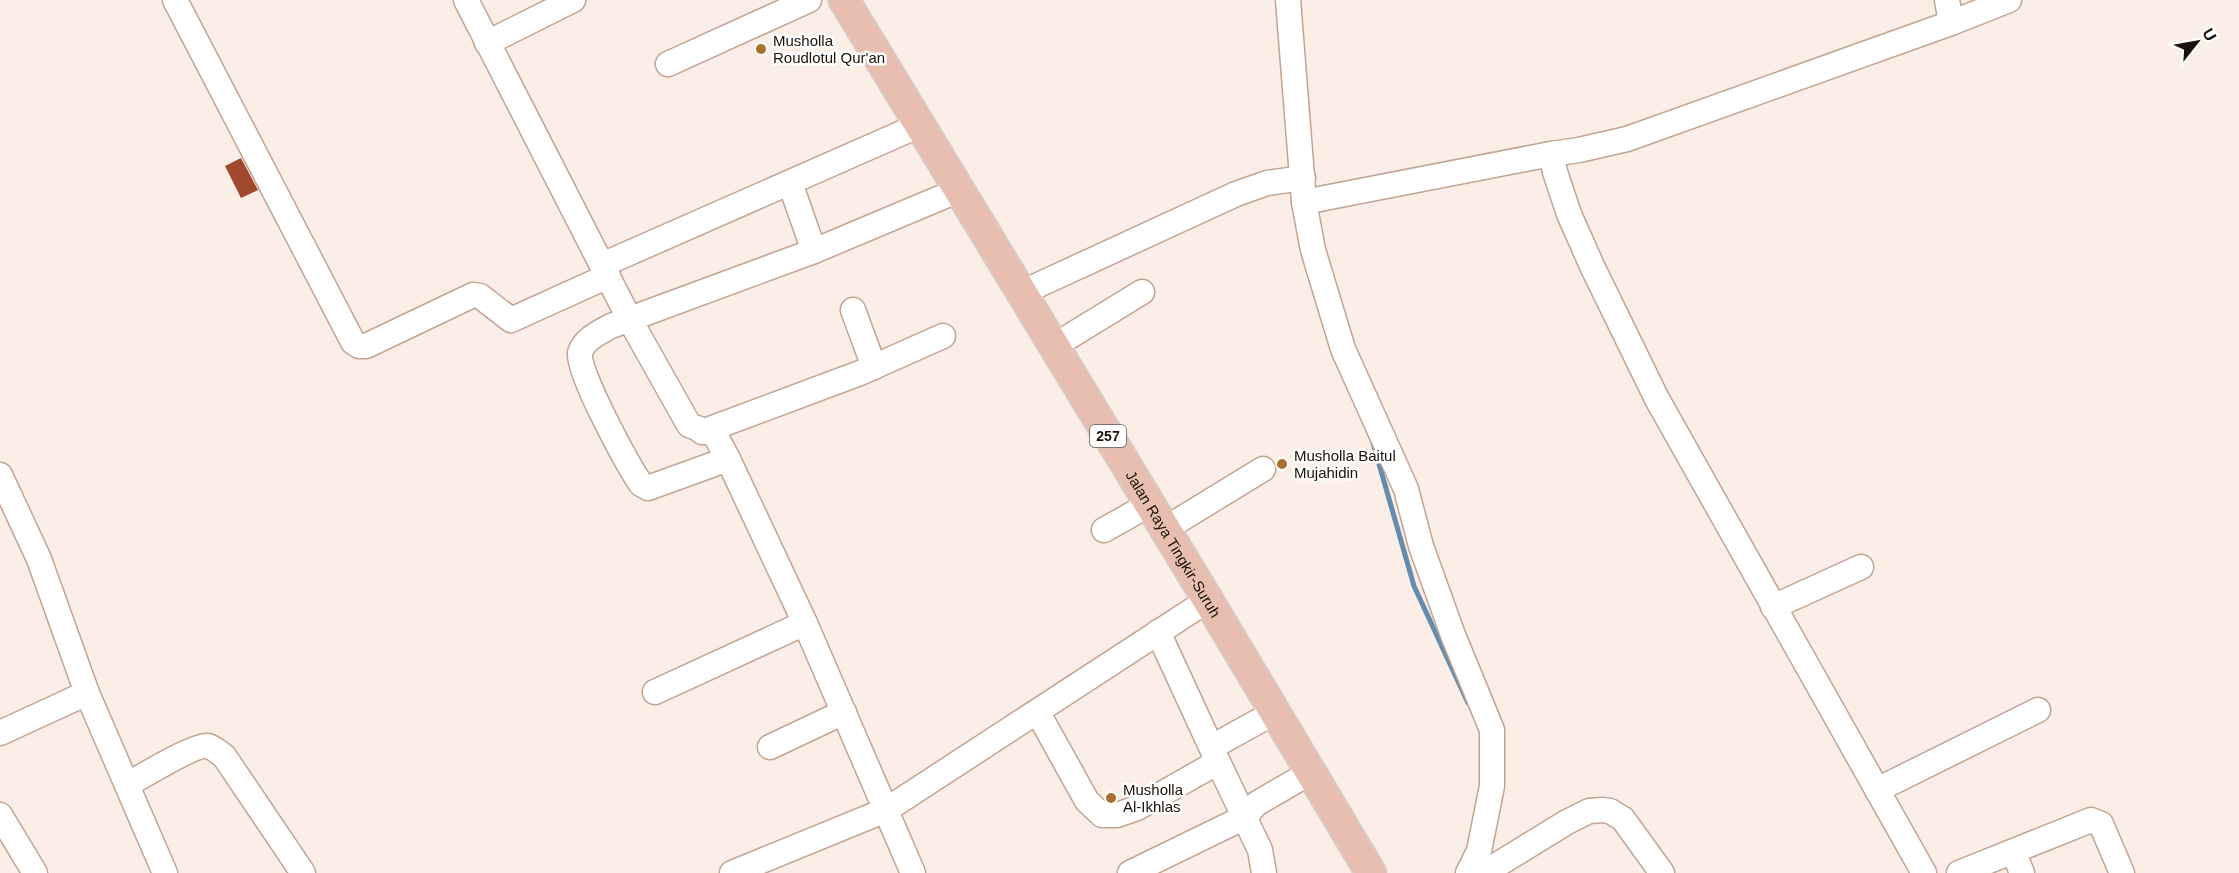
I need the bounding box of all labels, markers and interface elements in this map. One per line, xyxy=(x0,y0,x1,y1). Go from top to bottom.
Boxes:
north arrow xyxy=(2167,12,2227,72)
text: U xyxy=(2199,25,2220,44)
place label: Musholla Roudlotul Qur'an xyxy=(773,32,885,66)
marker: Musholla Roudlotul Qur'an xyxy=(754,42,768,56)
road number: 257 xyxy=(1090,425,1126,447)
place label: Musholla Baitul Mujahidin xyxy=(1294,447,1396,481)
marker: Musholla Baitul Mujahidin xyxy=(1275,457,1289,471)
street label: Jalan Raya Tingkir-Suruh xyxy=(1123,467,1225,620)
place label: Musholla Al-Ikhlas xyxy=(1123,781,1184,815)
marker: Musholla Al-Ikhlas xyxy=(1104,791,1118,805)

